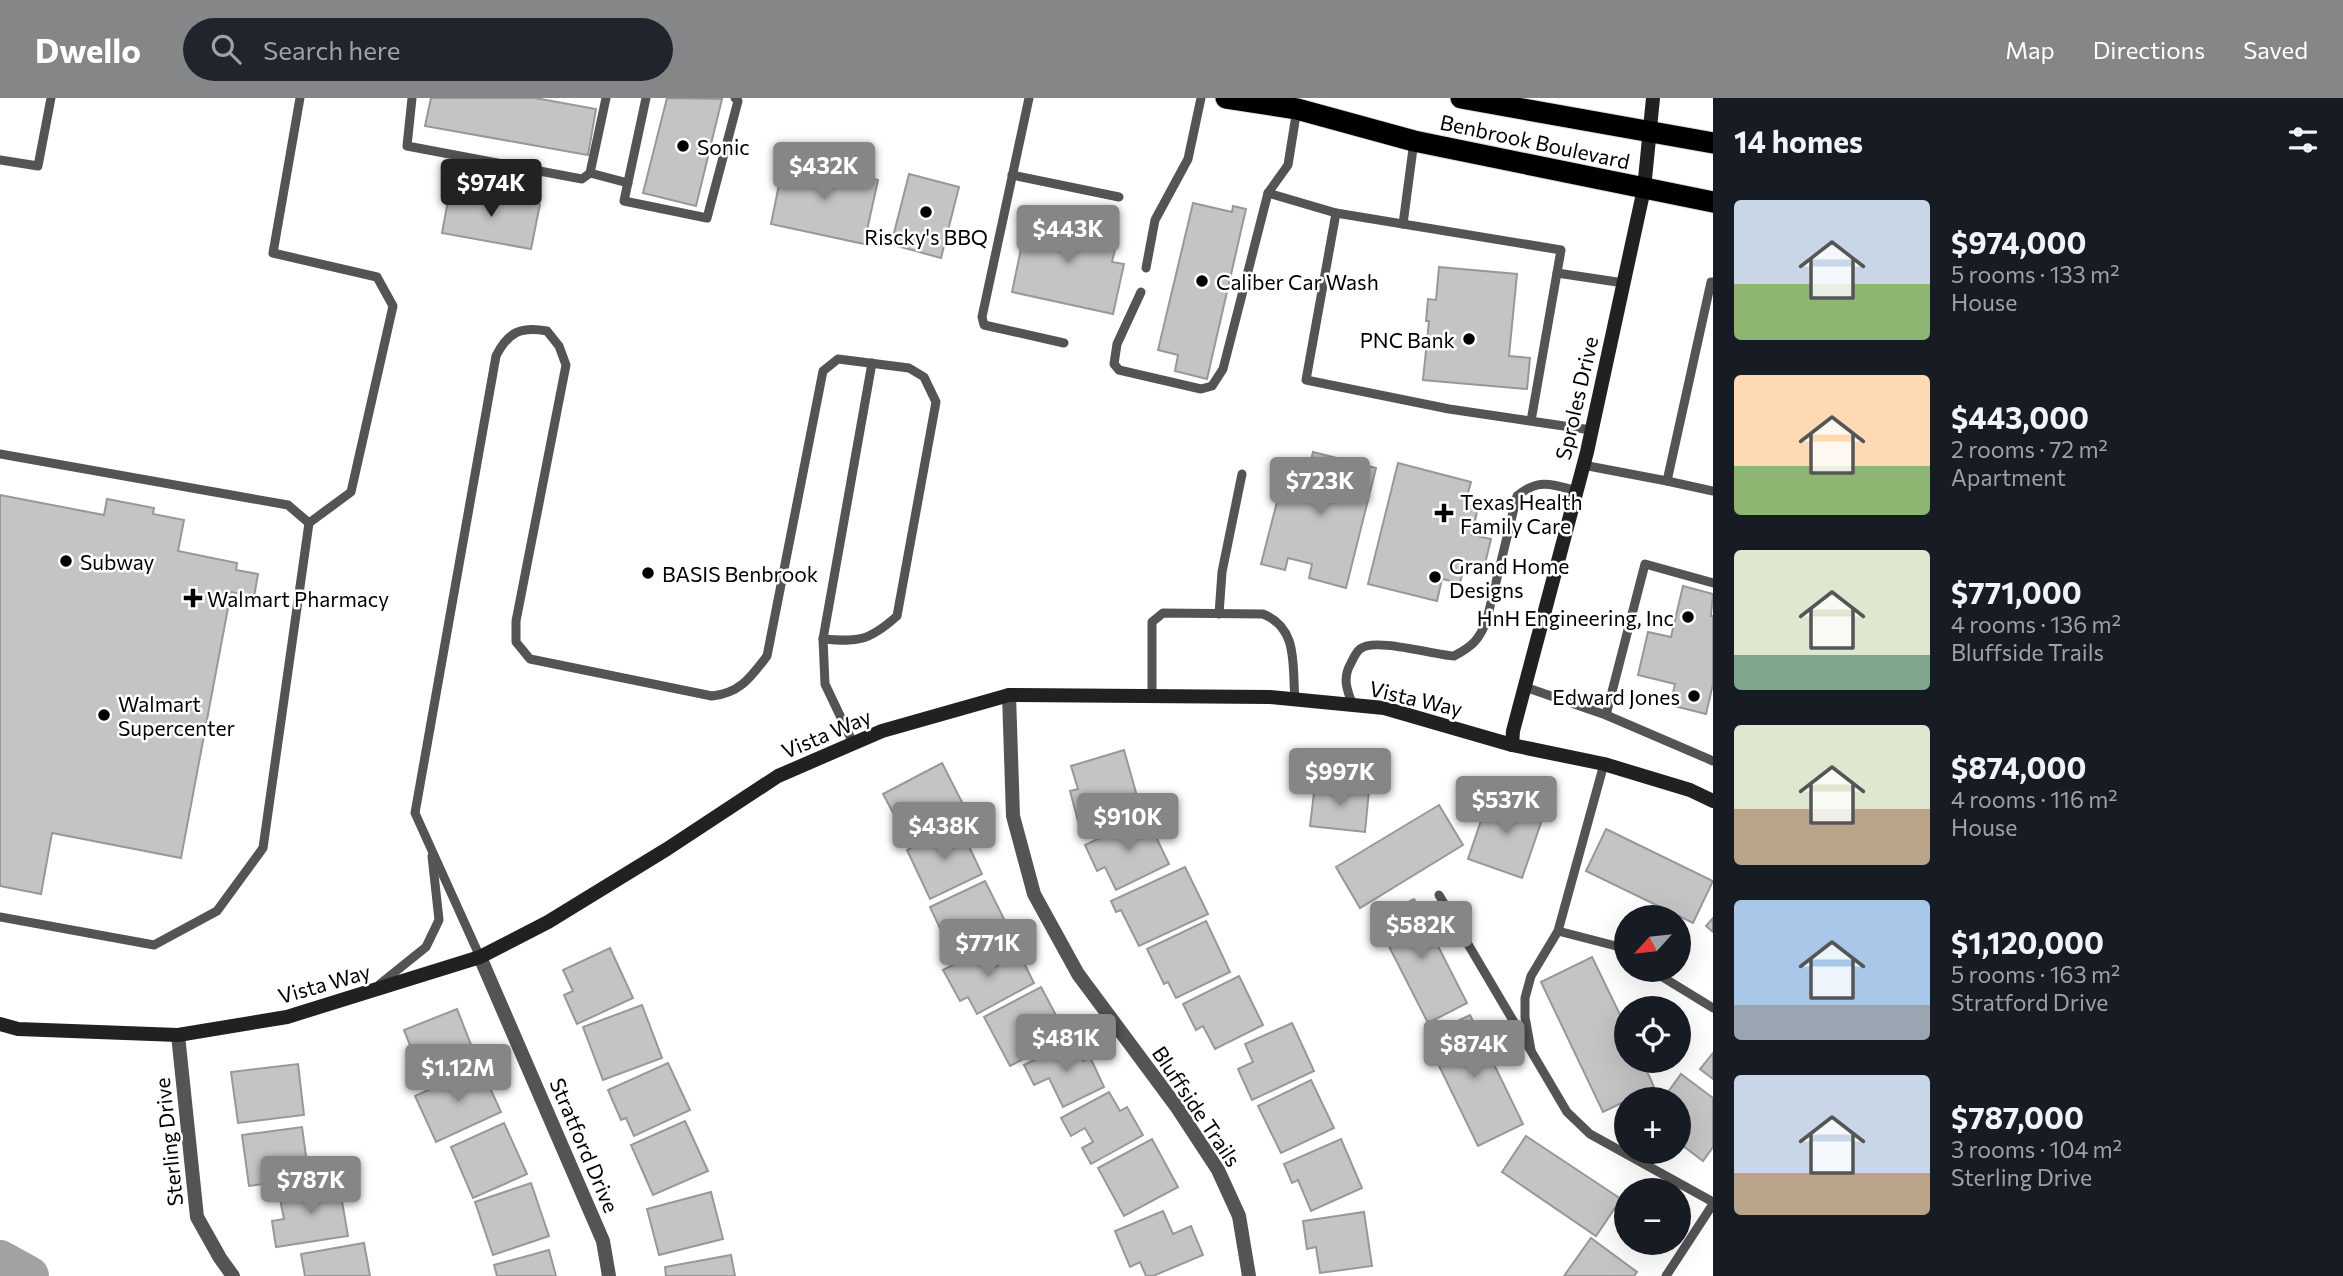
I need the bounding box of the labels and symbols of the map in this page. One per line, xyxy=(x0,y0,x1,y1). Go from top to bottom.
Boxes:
street label: Benbrook Boulevard xyxy=(1438,109,1632,173)
place label: Sonic xyxy=(697,134,750,159)
marker: Sonic xyxy=(675,138,691,154)
pin: $432K xyxy=(775,142,873,202)
pin: $974K xyxy=(442,159,540,219)
marker: Riscky's BBQ xyxy=(918,204,934,220)
pin: $443K xyxy=(1019,206,1117,265)
place label: Riscky's BBQ xyxy=(864,224,988,249)
place label: Caliber Car Wash xyxy=(1216,269,1379,294)
marker: Caliber Car Wash xyxy=(1194,273,1210,289)
place label: PNC Bank xyxy=(1360,327,1455,352)
marker: PNC Bank xyxy=(1461,331,1477,347)
street label: Sproles Drive xyxy=(1550,334,1602,462)
pin: $723K xyxy=(1271,458,1369,517)
place label: Texas Health Family Care xyxy=(1460,489,1582,538)
marker: Texas Health Family Care xyxy=(1434,503,1454,523)
place label: Subway xyxy=(80,549,155,574)
marker: Subway xyxy=(58,553,74,569)
place label: Grand Home Designs xyxy=(1449,553,1569,602)
place label: BASIS Benbrook xyxy=(662,561,818,586)
marker: BASIS Benbrook xyxy=(640,565,656,581)
marker: Grand Home Designs xyxy=(1427,569,1443,585)
place label: Walmart Pharmacy xyxy=(207,586,389,611)
marker: Walmart Pharmacy xyxy=(185,590,201,606)
place label: HnH Engineering, Inc xyxy=(1477,605,1674,630)
marker: HnH Engineering, Inc xyxy=(1680,609,1696,625)
street label: Vista Way xyxy=(1367,675,1465,721)
place label: Edward Jones xyxy=(1552,684,1680,709)
marker: Edward Jones xyxy=(1686,688,1702,704)
place label: Walmart Supercenter xyxy=(118,691,235,740)
street label: Vista Way xyxy=(777,703,875,763)
marker: Walmart Supercenter xyxy=(96,707,112,723)
pin: $997K xyxy=(1291,748,1389,808)
pin: $537K xyxy=(1457,776,1555,836)
pin: $910K xyxy=(1079,794,1177,853)
pin: $438K xyxy=(895,802,993,862)
pin: $582K xyxy=(1372,902,1470,961)
north arrow xyxy=(1614,905,1690,982)
pin: $771K xyxy=(939,920,1037,979)
street label: Vista Way xyxy=(275,958,373,1008)
pin: $481K xyxy=(1017,1014,1115,1074)
pin: $874K xyxy=(1425,1020,1523,1080)
street label: Bluffside Trails xyxy=(1148,1041,1246,1171)
pin: $1.12M xyxy=(401,1044,515,1104)
street label: Stratford Drive xyxy=(545,1074,625,1216)
street label: Sterling Drive xyxy=(149,1077,187,1207)
pin: $787K xyxy=(262,1156,360,1216)

